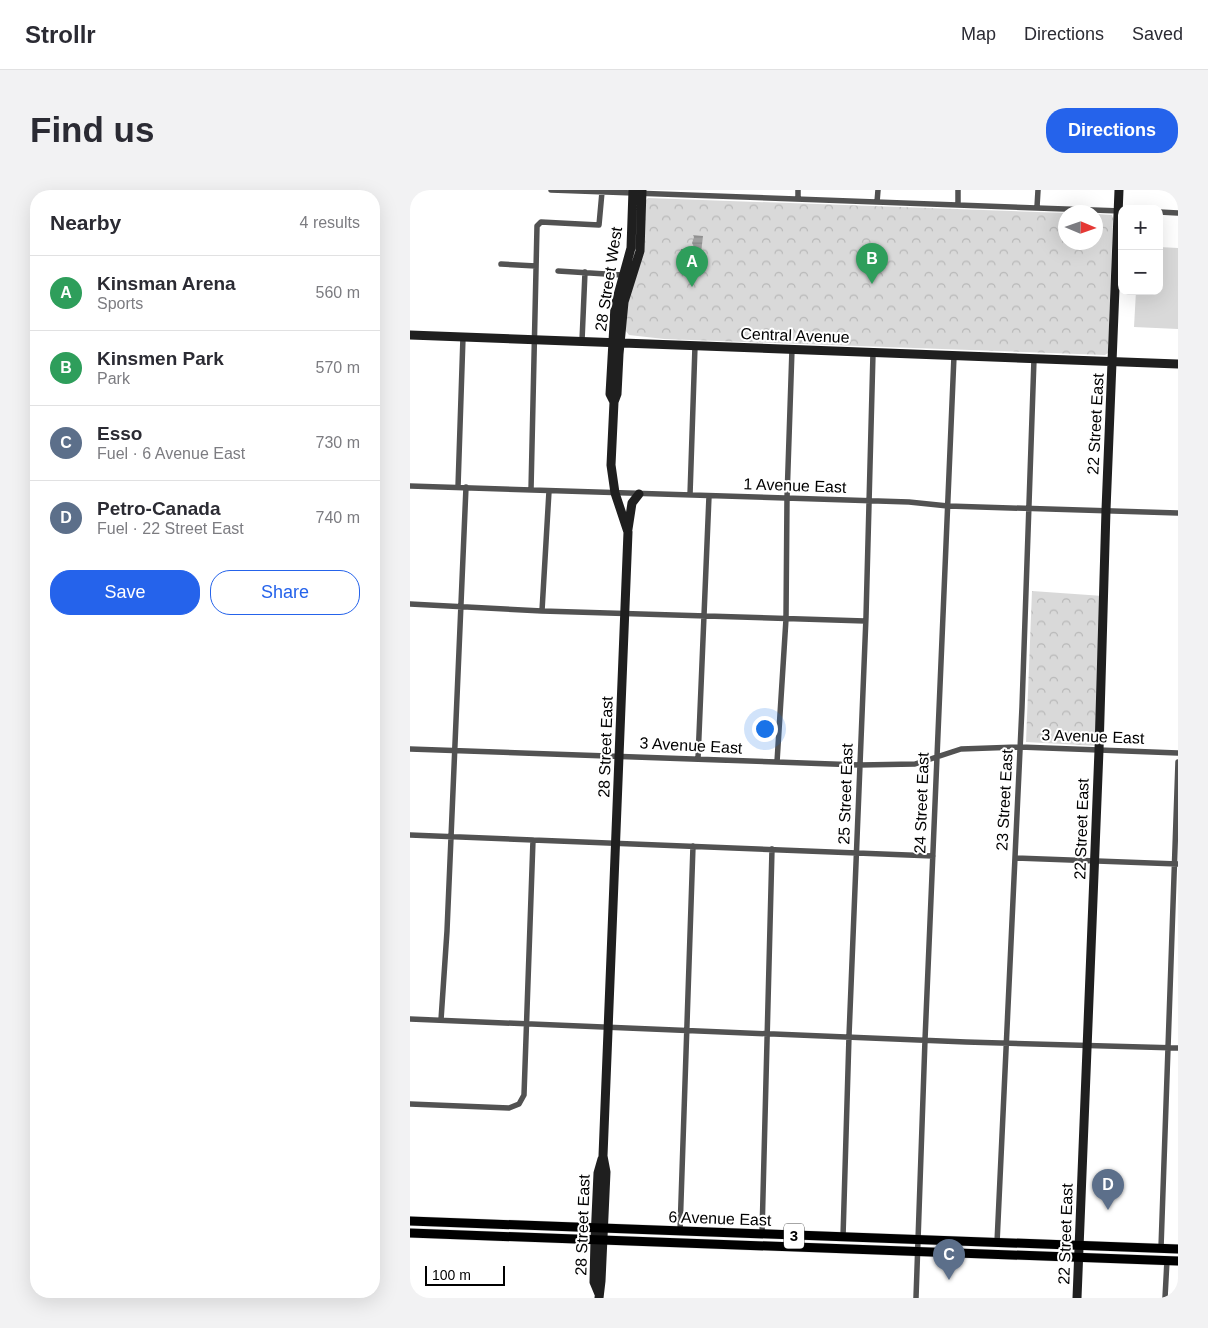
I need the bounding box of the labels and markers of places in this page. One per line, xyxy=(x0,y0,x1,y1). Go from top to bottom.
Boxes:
pin: B xyxy=(856,243,888,284)
pin: A xyxy=(676,246,708,287)
pin: D xyxy=(1092,1169,1124,1210)
pin: C xyxy=(933,1239,965,1280)

